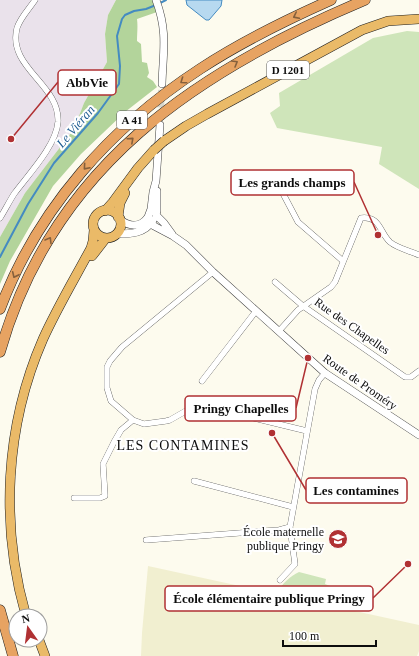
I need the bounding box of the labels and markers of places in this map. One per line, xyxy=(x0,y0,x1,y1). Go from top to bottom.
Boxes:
callout: AbbVie xyxy=(58,70,116,95)
callout: Les grands champs xyxy=(231,170,354,195)
callout: Pringy Chapelles xyxy=(185,396,296,421)
callout: Les contamines xyxy=(306,478,407,503)
place label: École maternelle publique Pringy xyxy=(243,525,324,553)
school or university icon: École maternelle publique Pringy xyxy=(327,528,349,550)
callout: École élémentaire publique Pringy xyxy=(165,586,373,611)

